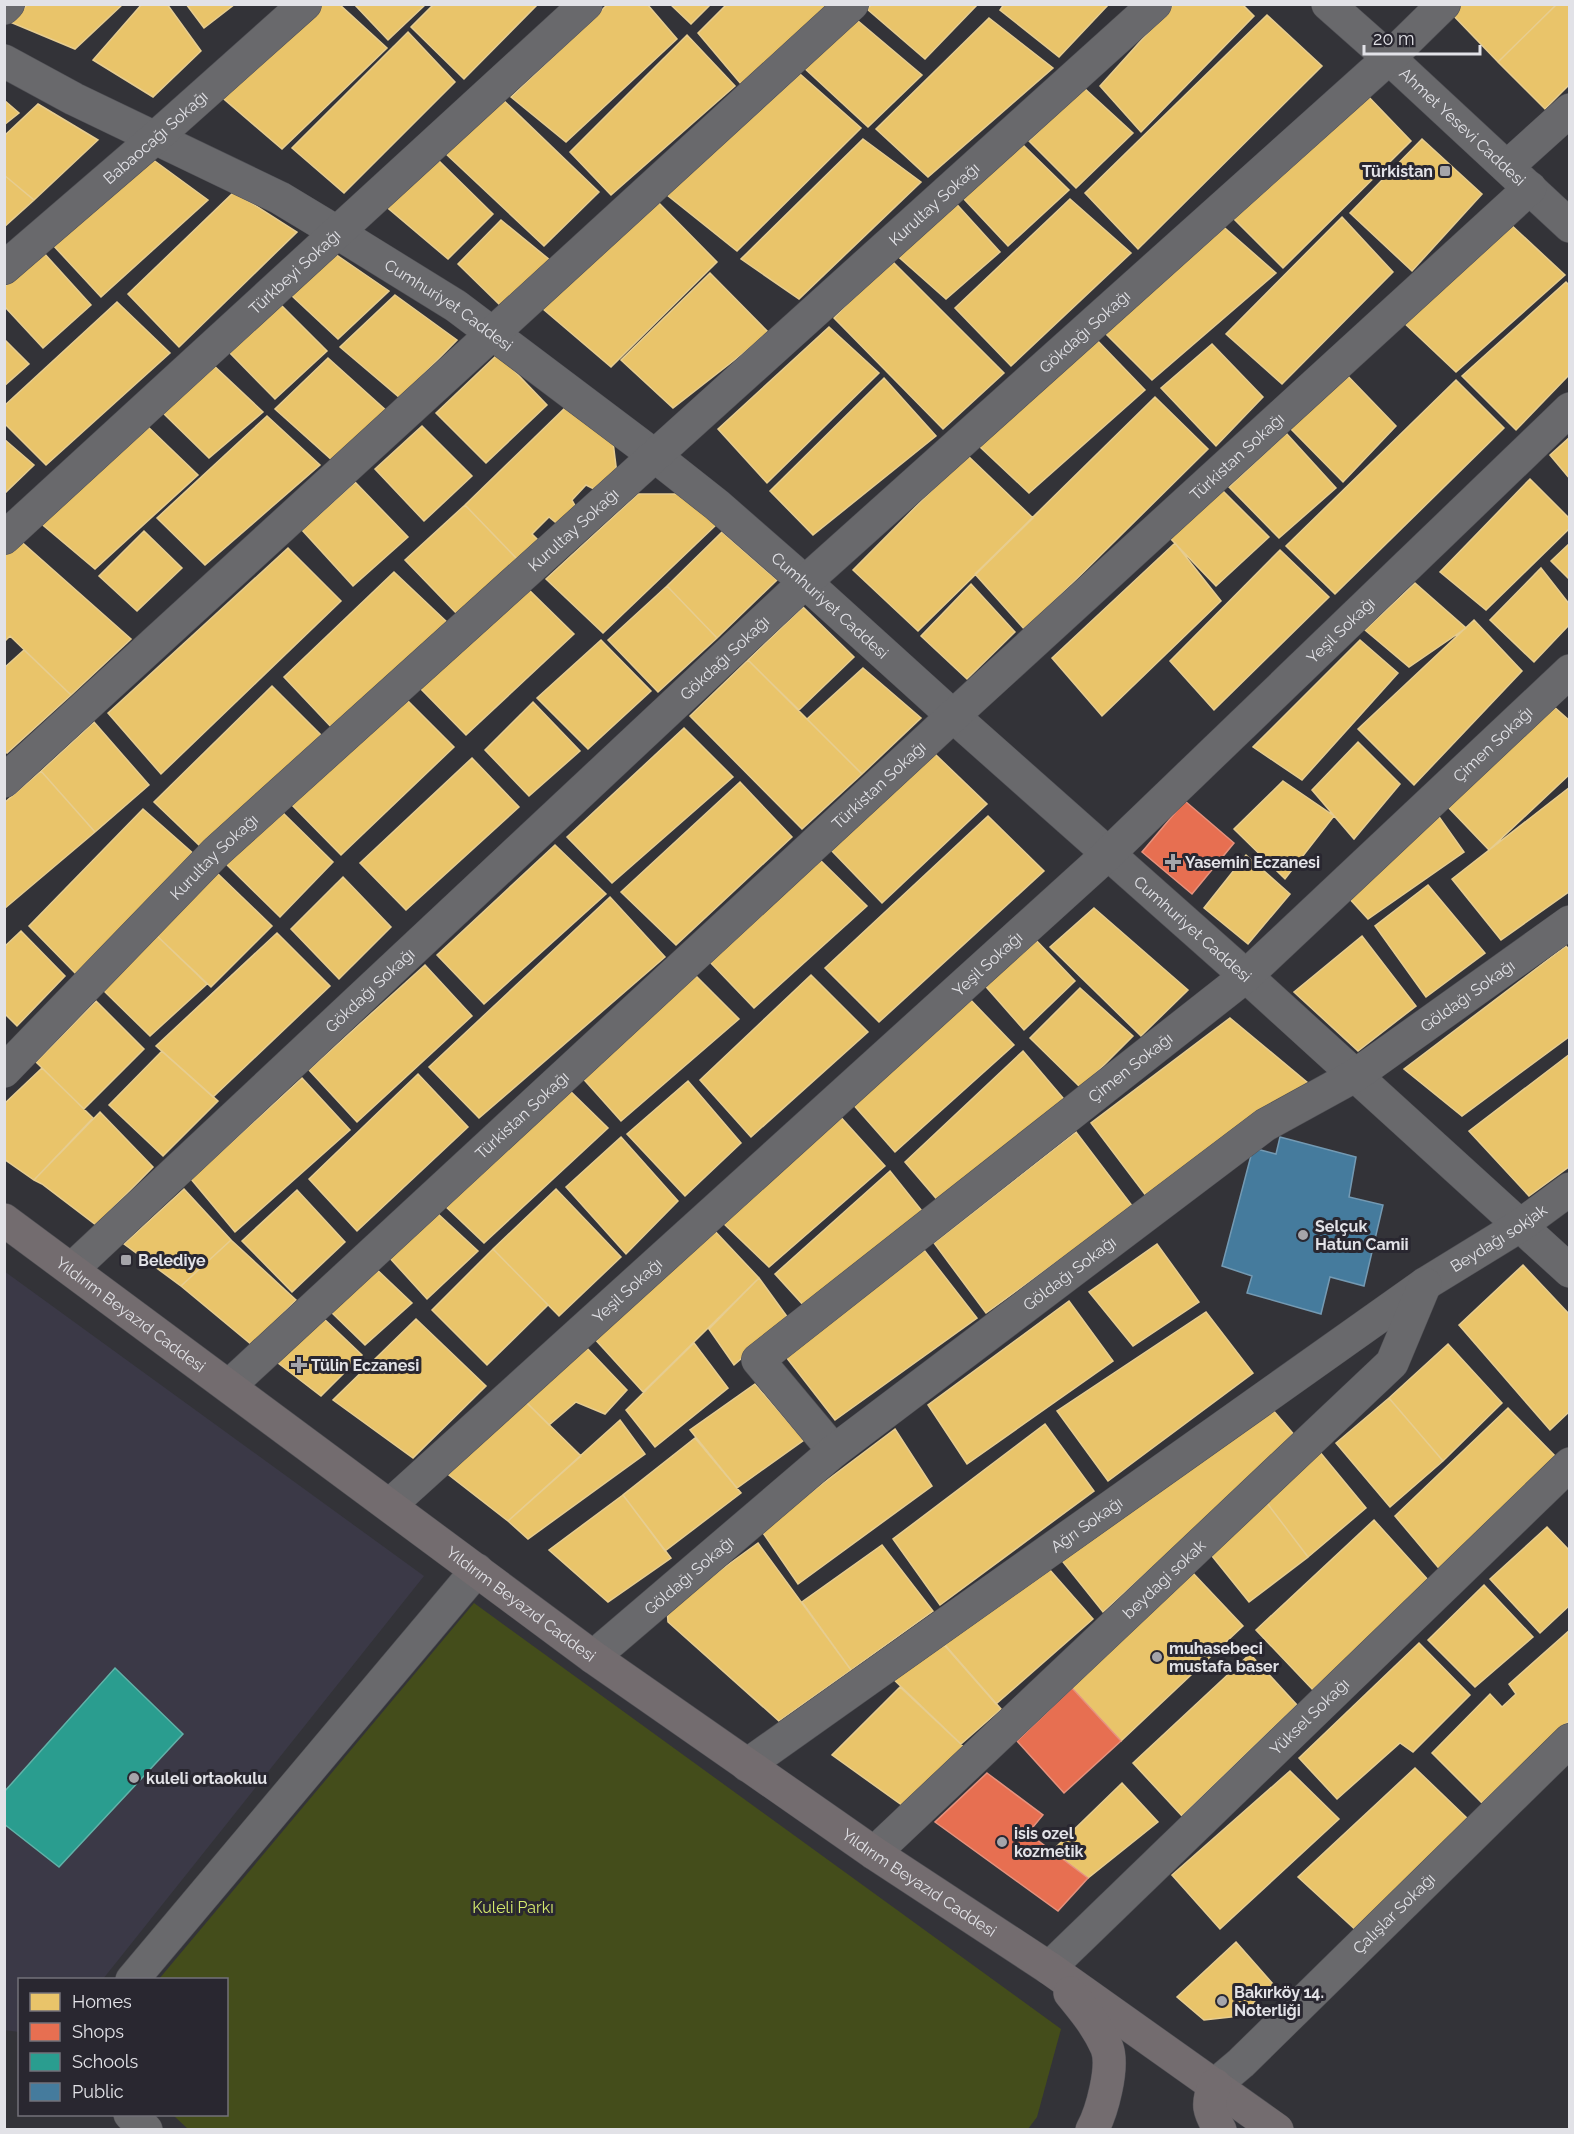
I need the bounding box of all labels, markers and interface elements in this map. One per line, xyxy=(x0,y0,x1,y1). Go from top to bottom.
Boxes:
scale bar xyxy=(1364,18,1480,56)
text: 20 m xyxy=(1373,28,1415,49)
street label: Ahmet Yesevi Caddesi xyxy=(1396,63,1530,189)
street label: Babaocağı Sokağı xyxy=(99,86,211,188)
street label: Kurultay Sokağı xyxy=(885,158,983,249)
place label: Türkistan xyxy=(1362,162,1433,181)
marker: Türkistan xyxy=(1438,164,1452,178)
street label: Türkbeyi Sokağı xyxy=(245,225,344,318)
street label: Cumhuriyet Caddesi xyxy=(381,255,517,355)
street label: Gökdağı Sokağı xyxy=(1035,286,1134,377)
street label: Türkistan Sokağı xyxy=(1186,409,1288,504)
street label: Kurultay Sokağı xyxy=(524,484,622,575)
street label: Cumhuriyet Caddesi xyxy=(768,548,893,663)
street label: Yeşil Sokağı xyxy=(1302,593,1379,667)
street label: Gökdağı Sokağı xyxy=(676,611,773,704)
street label: Çimen Sokağı xyxy=(1449,702,1536,786)
street label: Türkistan Sokağı xyxy=(828,737,929,833)
street label: Kurultay Sokağı xyxy=(166,810,261,903)
place label: Yasemin Eczanesi xyxy=(1185,853,1320,872)
marker: Yasemin Eczanesi xyxy=(1166,855,1180,869)
street label: Cumhuriyet Caddesi xyxy=(1130,872,1255,986)
street label: Yeşil Sokağı xyxy=(948,927,1026,1000)
street label: Gökdağı Sokağı xyxy=(321,944,418,1036)
street label: Göldağı Sokağı xyxy=(1416,955,1518,1036)
street label: Çimen Sokağı xyxy=(1084,1028,1176,1106)
street label: Türkistan Sokağı xyxy=(471,1067,573,1163)
street label: Beydağı sokjak xyxy=(1447,1200,1551,1276)
place label: Selçuk Hatun Camii xyxy=(1315,1217,1409,1254)
marker: Selçuk Hatun Camii xyxy=(1296,1228,1310,1242)
street label: Göldağı Sokağı xyxy=(1019,1232,1119,1314)
place label: Belediye xyxy=(138,1251,206,1270)
street label: Yıldırım Beyazıd Caddesi xyxy=(52,1252,209,1376)
marker: Belediye xyxy=(119,1253,133,1267)
street label: Yeşil Sokağı xyxy=(588,1254,666,1326)
place label: Tülin Eczanesi xyxy=(311,1356,419,1375)
marker: Tülin Eczanesi xyxy=(292,1358,306,1372)
street label: Ağrı Sokağı xyxy=(1047,1492,1126,1556)
street label: Göldağı Sokağı xyxy=(640,1532,737,1619)
street label: beydagi sokak xyxy=(1119,1535,1209,1622)
street label: Yıldırım Beyazıd Caddesi xyxy=(443,1542,600,1665)
place label: muhasebeci mustafa baser xyxy=(1169,1639,1279,1676)
marker: muhasebeci mustafa baser xyxy=(1150,1650,1164,1664)
street label: Yüksel Sokağı xyxy=(1266,1674,1353,1759)
place label: kuleli ortaokulu xyxy=(146,1769,267,1788)
marker: kuleli ortaokulu xyxy=(127,1771,141,1785)
street label: Yıldırım Beyazıd Caddesi xyxy=(838,1824,1000,1940)
place label: isis ozel kozmetik xyxy=(1014,1824,1084,1861)
marker: isis ozel kozmetik xyxy=(995,1835,1009,1849)
street label: Çalışlar Sokağı xyxy=(1349,1869,1439,1958)
park label: Kuleli Parkı xyxy=(472,1898,554,1917)
legend xyxy=(18,1978,228,2116)
place label: Bakırköy 14. Noterliği xyxy=(1234,1983,1324,2020)
text: Homes xyxy=(72,1991,132,2012)
marker: Bakırköy 14. Noterliği xyxy=(1215,1994,1229,2008)
text: Shops xyxy=(72,2021,124,2042)
text: Schools xyxy=(72,2051,139,2072)
text: Public xyxy=(72,2081,124,2102)

